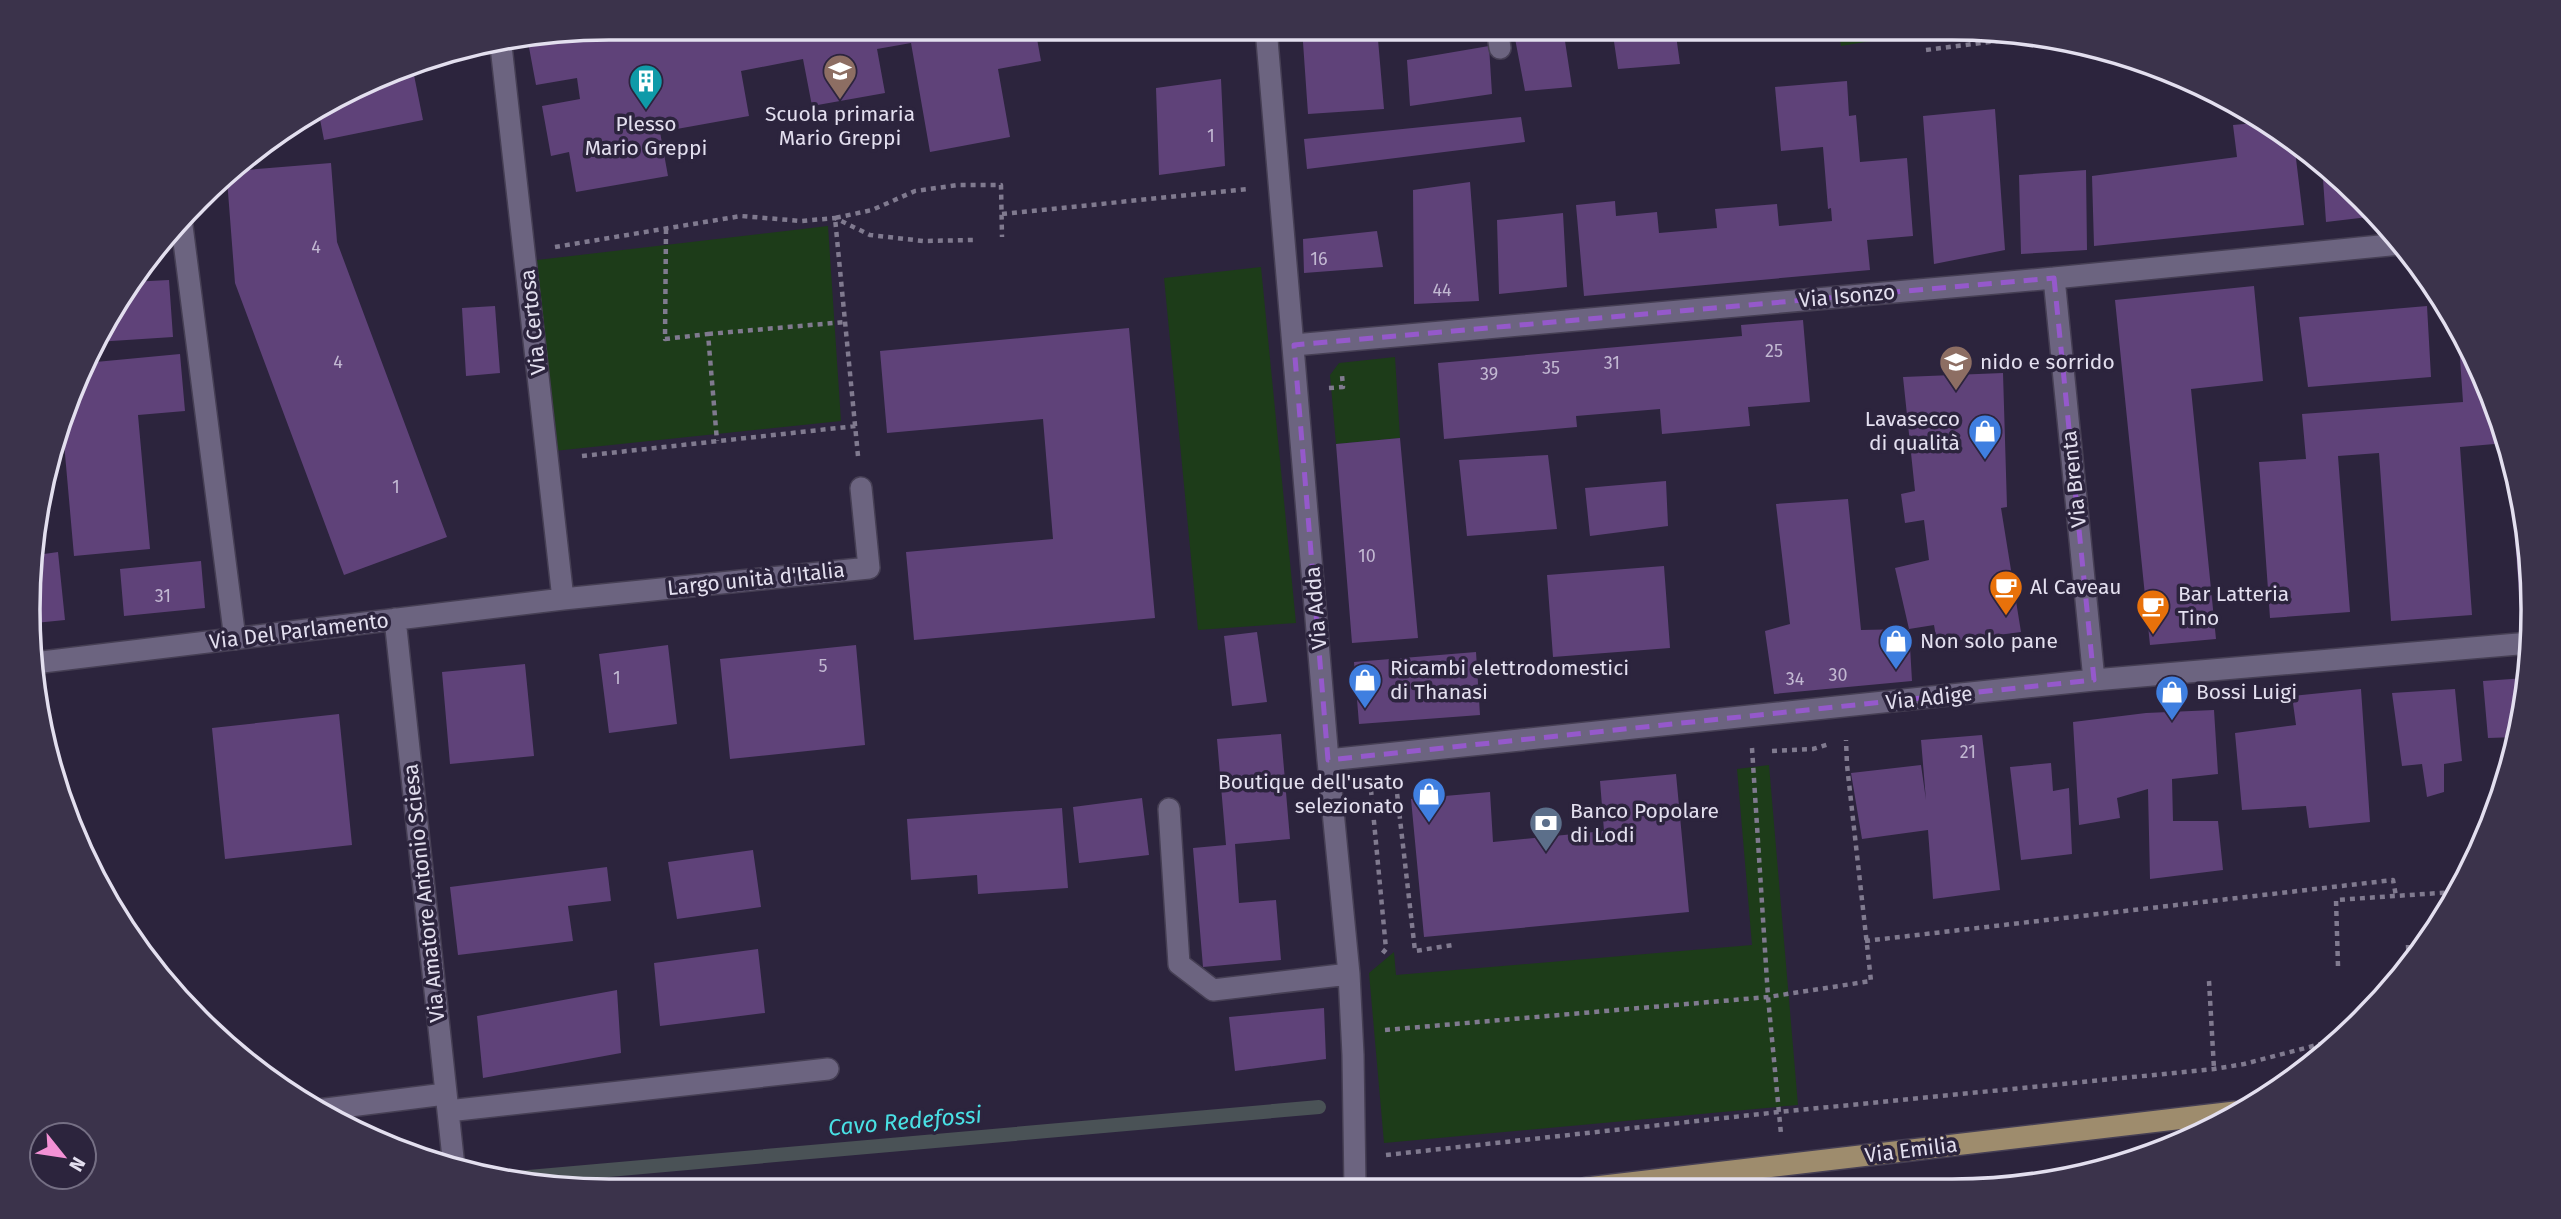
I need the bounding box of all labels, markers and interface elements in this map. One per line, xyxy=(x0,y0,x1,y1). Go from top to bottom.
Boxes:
school or university icon: Scuola primaria Mario Greppi xyxy=(821,52,859,101)
building icon: Plesso Mario Greppi xyxy=(627,62,665,111)
place label: Scuola primaria Mario Greppi xyxy=(765,101,915,151)
place label: Plesso Mario Greppi xyxy=(585,111,707,161)
house number: 1 xyxy=(1207,125,1215,147)
house number: 4 xyxy=(311,236,321,258)
house number: 16 xyxy=(1310,248,1328,270)
street label: Via Certosa xyxy=(515,268,551,376)
house number: 44 xyxy=(1432,279,1452,301)
street label: Via Isonzo xyxy=(1798,279,1896,313)
house number: 25 xyxy=(1765,340,1783,362)
school or university icon: nido e sorrido xyxy=(1937,343,1975,392)
place label: nido e sorrido xyxy=(1980,349,2115,375)
house number: 4 xyxy=(333,351,343,373)
house number: 31 xyxy=(1604,352,1620,374)
house number: 35 xyxy=(1542,357,1560,379)
house number: 39 xyxy=(1480,363,1498,385)
place label: Lavasecco di qualità xyxy=(1865,406,1960,456)
shop icon: Lavasecco di qualità xyxy=(1966,412,2004,461)
street label: Via Brenta xyxy=(2056,429,2092,529)
house number: 1 xyxy=(392,476,400,498)
house number: 10 xyxy=(1358,545,1376,567)
street label: Largo unità d'Italia xyxy=(666,557,846,601)
street label: Via Adda xyxy=(1299,565,1333,651)
cafe icon: Al Caveau xyxy=(1987,568,2025,617)
place label: Al Caveau xyxy=(2030,574,2122,600)
place label: Bar Latteria Tino xyxy=(2178,581,2289,631)
house number: 31 xyxy=(155,585,171,607)
cafe icon: Bar Latteria Tino xyxy=(2134,587,2172,636)
street label: Via Del Parlamento xyxy=(208,607,390,655)
shop icon: Non solo pane xyxy=(1877,622,1915,671)
place label: Non solo pane xyxy=(1920,628,2058,654)
house number: 5 xyxy=(818,655,828,677)
place label: Ricambi elettrodomestici di Thanasi xyxy=(1390,655,1629,705)
shop icon: Ricambi elettrodomestici di Thanasi xyxy=(1346,661,1384,710)
house number: 30 xyxy=(1828,664,1848,686)
house number: 1 xyxy=(613,667,621,689)
house number: 34 xyxy=(1786,668,1805,690)
shop icon: Bossi Luigi xyxy=(2153,673,2191,722)
place label: Bossi Luigi xyxy=(2196,679,2297,705)
street label: Via Adige xyxy=(1884,681,1974,715)
house number: 21 xyxy=(1960,741,1976,763)
street label: Via Amatore Antonio Sciesa xyxy=(397,762,451,1024)
place label: Boutique dell'usato selezionato xyxy=(1218,769,1404,819)
shop icon: Boutique dell'usato selezionato xyxy=(1410,775,1448,824)
place label: Banco Popolare di Lodi xyxy=(1570,798,1719,848)
bank icon: Banco Popolare di Lodi xyxy=(1527,804,1565,853)
water label: Cavo Redefossi xyxy=(827,1100,984,1142)
north arrow xyxy=(28,1121,98,1191)
street label: Via Emilia xyxy=(1863,1131,1959,1169)
text: N xyxy=(64,1153,90,1175)

